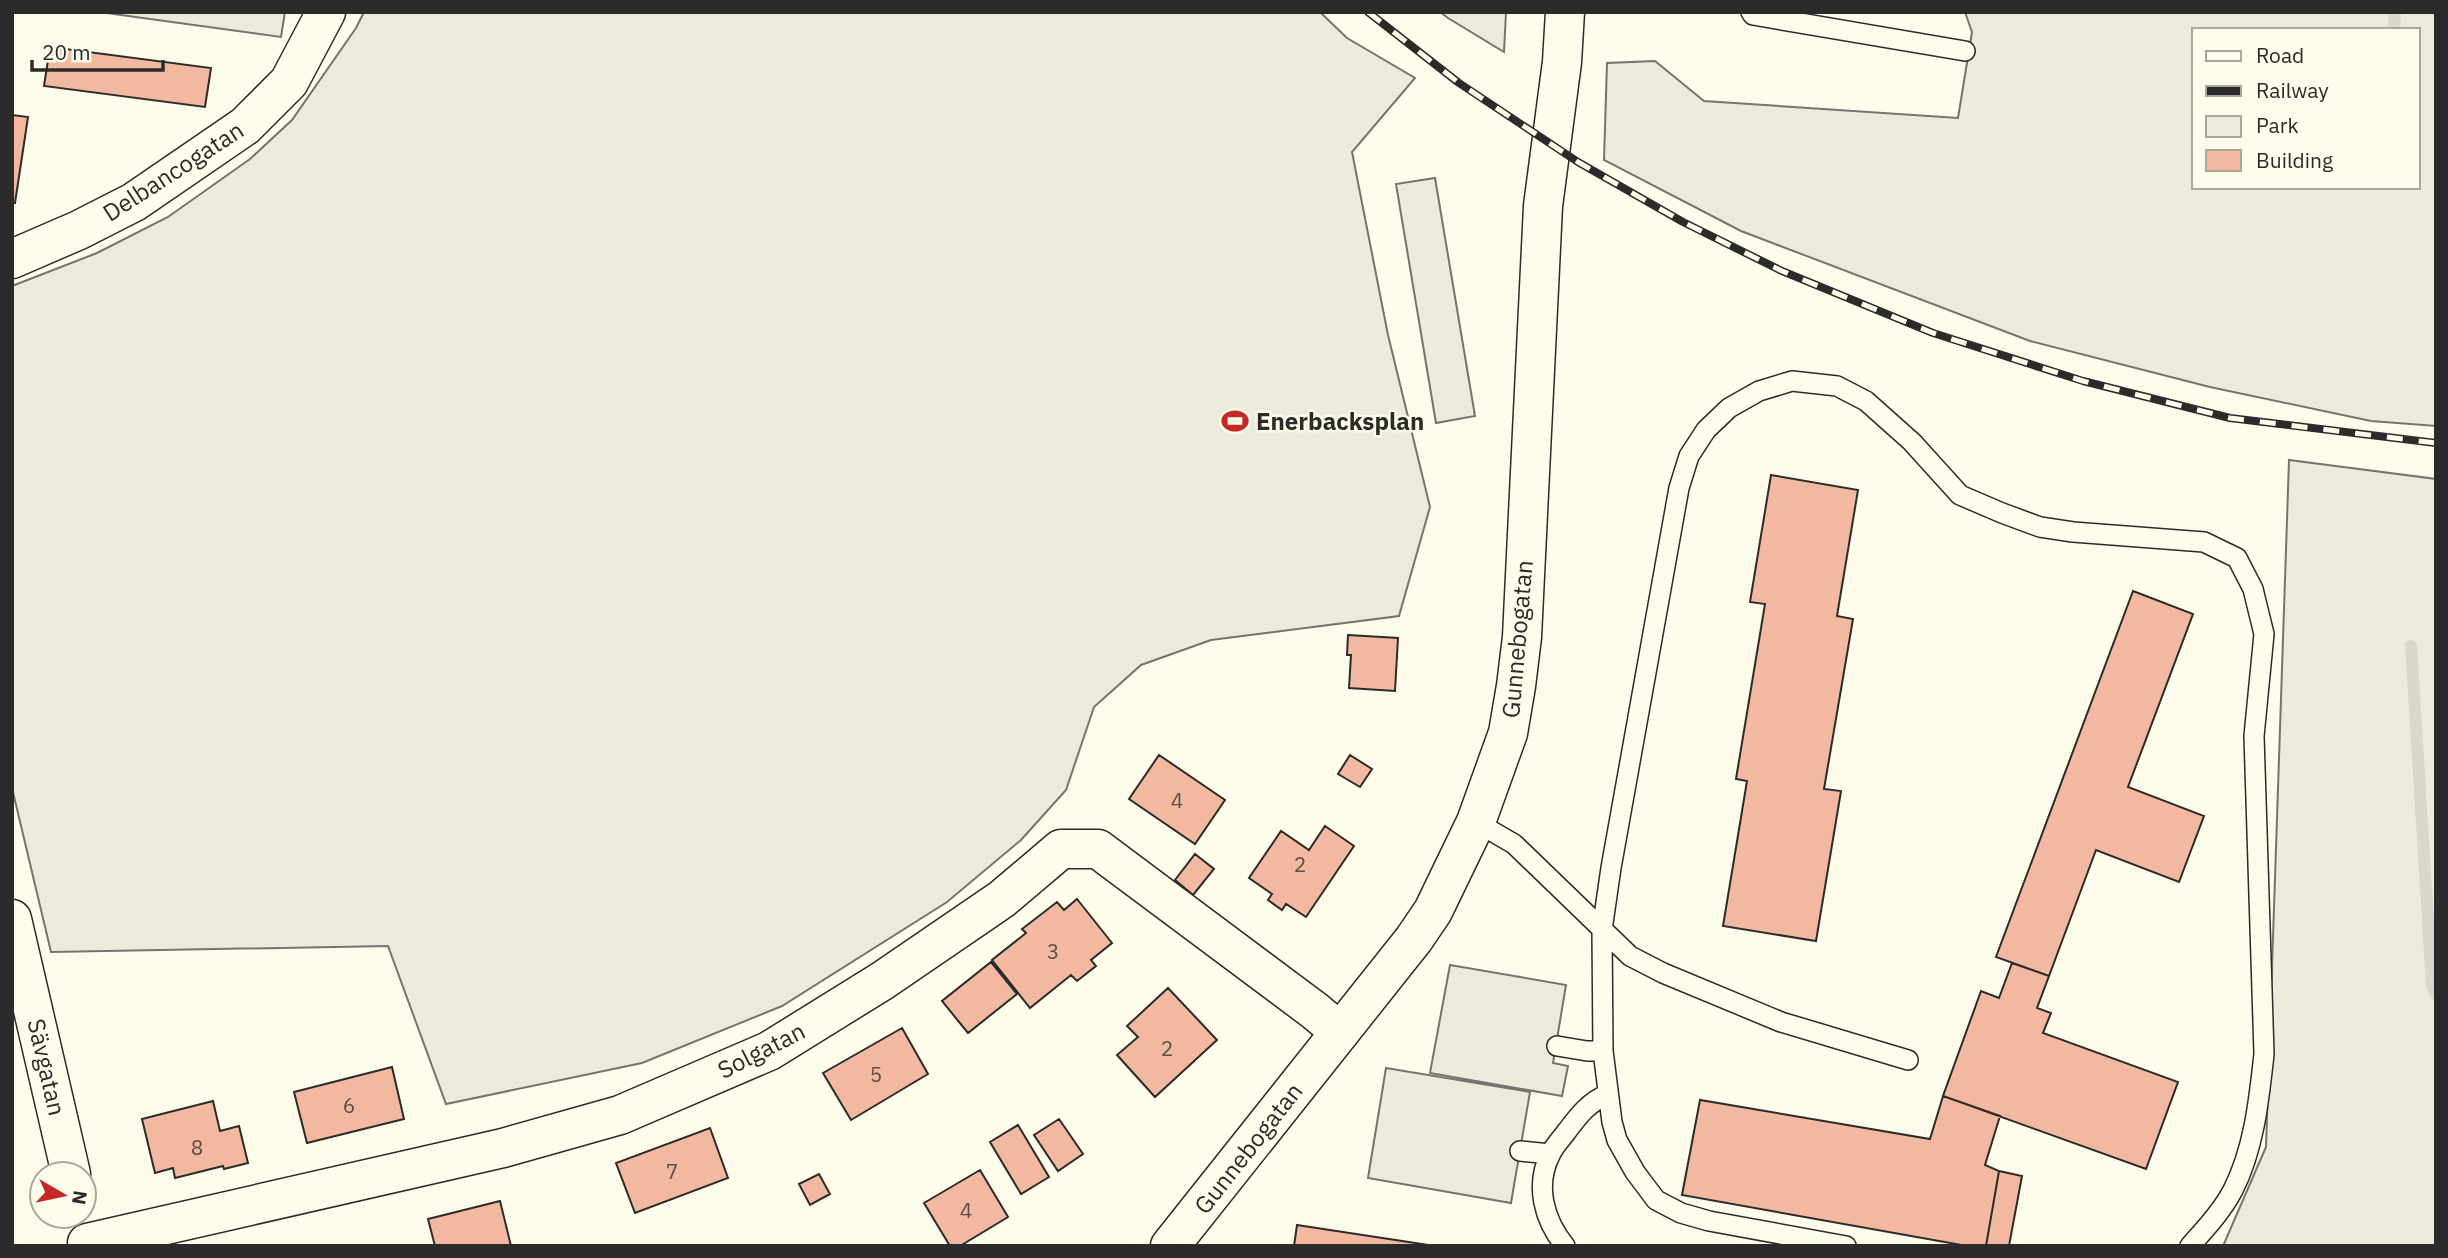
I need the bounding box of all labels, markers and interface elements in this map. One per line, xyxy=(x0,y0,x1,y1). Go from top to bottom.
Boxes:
scale bar xyxy=(32,28,163,72)
legend xyxy=(2192,28,2420,189)
text: 20 m xyxy=(42,38,91,66)
text: Road xyxy=(2256,41,2304,69)
text: Railway xyxy=(2256,76,2329,104)
text: Park xyxy=(2256,111,2299,139)
street label: Delbancogatan xyxy=(96,114,250,228)
text: Building xyxy=(2256,146,2333,174)
place label: Enerbacksplan xyxy=(1256,405,1424,437)
sports icon: Enerbacksplan xyxy=(1220,406,1250,436)
street label: Gunnebogatan xyxy=(1494,559,1540,719)
house number: 4 xyxy=(1171,786,1183,814)
house number: 2 xyxy=(1294,850,1306,878)
house number: 3 xyxy=(1047,937,1059,965)
street label: Solgatan xyxy=(712,1014,810,1086)
street label: Sävgatan xyxy=(20,1015,74,1119)
house number: 2 xyxy=(1161,1034,1173,1062)
house number: 5 xyxy=(870,1060,882,1088)
street label: Gunnebogatan xyxy=(1187,1076,1309,1220)
house number: 6 xyxy=(343,1091,355,1119)
house number: 8 xyxy=(191,1133,203,1161)
house number: 7 xyxy=(666,1157,678,1185)
north arrow xyxy=(28,1160,98,1230)
text: N xyxy=(67,1189,93,1206)
house number: 4 xyxy=(960,1196,972,1224)

